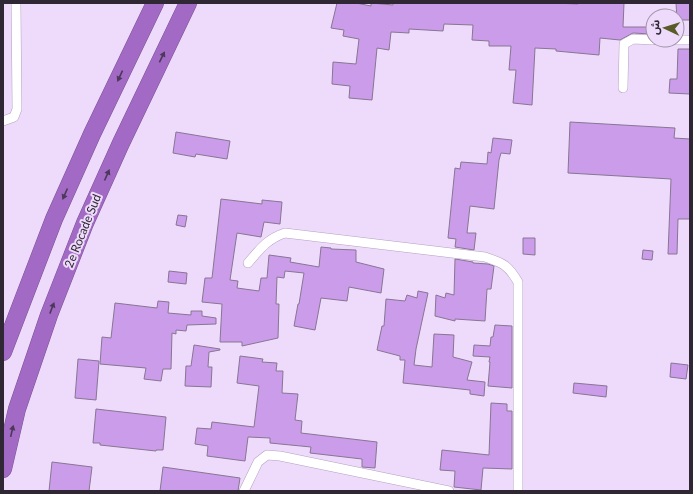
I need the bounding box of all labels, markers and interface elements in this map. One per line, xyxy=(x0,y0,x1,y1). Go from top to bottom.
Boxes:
north arrow xyxy=(645,8,685,48)
text: ش xyxy=(648,19,663,35)
one-way arrow xyxy=(159,51,165,63)
one-way arrow xyxy=(117,70,123,82)
one-way arrow xyxy=(104,169,110,180)
one-way arrow xyxy=(62,188,68,200)
street label: 2e Rocade Sud xyxy=(61,192,104,270)
one-way arrow xyxy=(50,301,56,313)
one-way arrow xyxy=(9,425,15,438)

